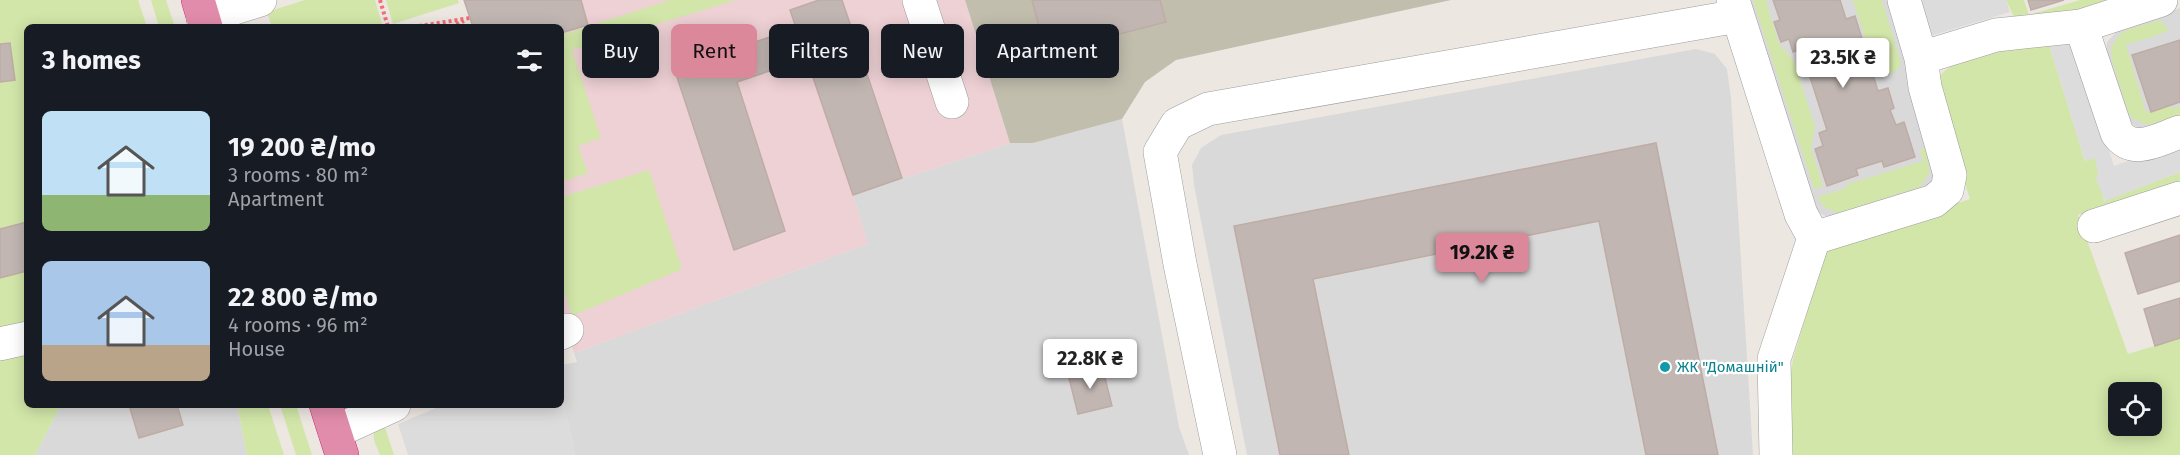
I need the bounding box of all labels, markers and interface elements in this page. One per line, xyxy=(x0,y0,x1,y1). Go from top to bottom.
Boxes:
chip: Buy xyxy=(582,24,659,78)
chip: Rent xyxy=(671,24,757,78)
chip: Filters xyxy=(769,24,869,78)
chip: New xyxy=(881,24,964,78)
chip: Apartment xyxy=(976,24,1119,78)
pin: 23.5K ₴ xyxy=(1788,38,1898,89)
icon: filters xyxy=(513,44,546,77)
text: 3 homes xyxy=(42,45,141,76)
text: 23.5K ₴ xyxy=(1810,45,1876,69)
text: 19 200 ₴/mo xyxy=(228,132,376,163)
icon: home xyxy=(90,135,162,207)
text: 3 rooms · 80 m² xyxy=(228,163,368,187)
text: Apartment xyxy=(228,187,324,211)
pin: 19.2K ₴ xyxy=(1427,233,1537,284)
text: 19.2K ₴ xyxy=(1450,240,1514,264)
text: 22 800 ₴/mo xyxy=(228,282,378,313)
icon: home xyxy=(90,285,162,357)
text: 4 rooms · 96 m² xyxy=(228,313,368,337)
text: House xyxy=(228,337,285,361)
pin: 22.8K ₴ xyxy=(1035,339,1145,390)
text: 22.8K ₴ xyxy=(1057,346,1123,370)
place label: ЖК "Домашній" xyxy=(1677,358,1784,376)
marker: ЖК "Домашній" xyxy=(1658,360,1672,374)
map controls xyxy=(2108,382,2162,436)
button: locate xyxy=(2108,382,2162,436)

